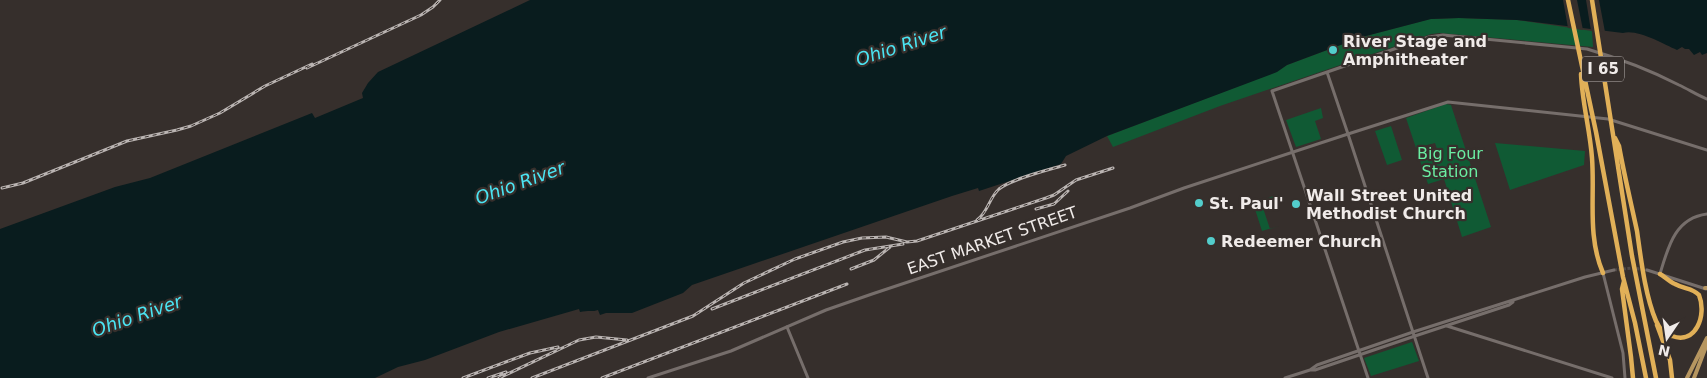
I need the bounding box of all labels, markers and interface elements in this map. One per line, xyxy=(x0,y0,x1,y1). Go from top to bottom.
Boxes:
water label: Ohio River xyxy=(853,21,950,70)
place label: River Stage and Amphitheater xyxy=(1343,32,1487,69)
marker: River Stage and Amphitheater xyxy=(1327,44,1339,56)
road number: I 65 xyxy=(1582,56,1624,82)
park label: Big Four Station xyxy=(1417,144,1483,181)
water label: Ohio River xyxy=(472,156,569,208)
place label: Wall Street United Methodist Church xyxy=(1306,186,1472,223)
place label: St. Paul' xyxy=(1209,194,1284,213)
marker: St. Paul' xyxy=(1193,197,1205,209)
marker: Wall Street United Methodist Church xyxy=(1290,198,1302,210)
street label: EAST MARKET STREET xyxy=(905,202,1080,279)
place label: Redeemer Church xyxy=(1221,232,1382,251)
marker: Redeemer Church xyxy=(1205,235,1217,247)
water label: Ohio River xyxy=(89,290,186,341)
north arrow xyxy=(1642,313,1692,363)
text: N xyxy=(1657,342,1672,360)

